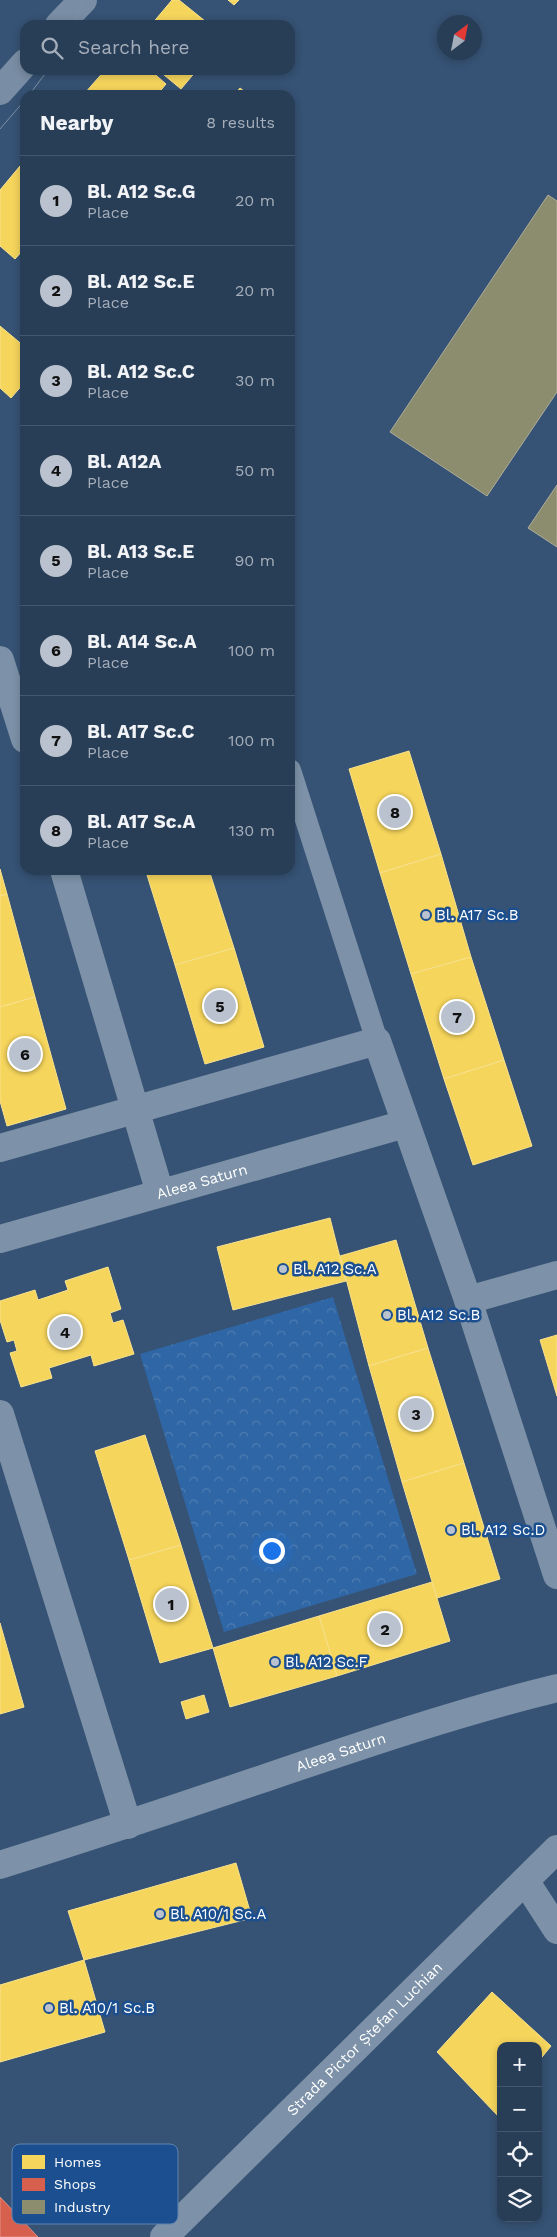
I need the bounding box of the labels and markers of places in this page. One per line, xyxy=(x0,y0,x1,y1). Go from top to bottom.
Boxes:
pin: 8 xyxy=(379,793,411,831)
place label: Bl. A17 Sc.B xyxy=(436,906,519,924)
marker: Bl. A17 Sc.B xyxy=(420,909,432,921)
pin: 5 xyxy=(204,987,236,1025)
pin: 7 xyxy=(441,998,473,1036)
pin: 6 xyxy=(9,1035,41,1073)
place label: Bl. A12 Sc.A xyxy=(293,1260,377,1278)
marker: Bl. A12 Sc.A xyxy=(277,1263,289,1275)
place label: Bl. A12 Sc.B xyxy=(397,1306,480,1324)
marker: Bl. A12 Sc.B xyxy=(381,1309,393,1321)
pin: 4 xyxy=(49,1313,81,1351)
pin: 3 xyxy=(400,1395,432,1433)
place label: Bl. A12 Sc.D xyxy=(461,1521,545,1539)
marker: Bl. A12 Sc.D xyxy=(445,1524,457,1536)
pin: 1 xyxy=(155,1585,187,1623)
pin: 2 xyxy=(369,1610,401,1648)
place label: Bl. A12 Sc.F xyxy=(285,1653,368,1671)
marker: Bl. A12 Sc.F xyxy=(269,1656,281,1668)
place label: Bl. A10/1 Sc.A xyxy=(170,1905,266,1923)
marker: Bl. A10/1 Sc.A xyxy=(154,1908,166,1920)
place label: Bl. A10/1 Sc.B xyxy=(59,1999,155,2017)
marker: Bl. A10/1 Sc.B xyxy=(43,2002,55,2014)

